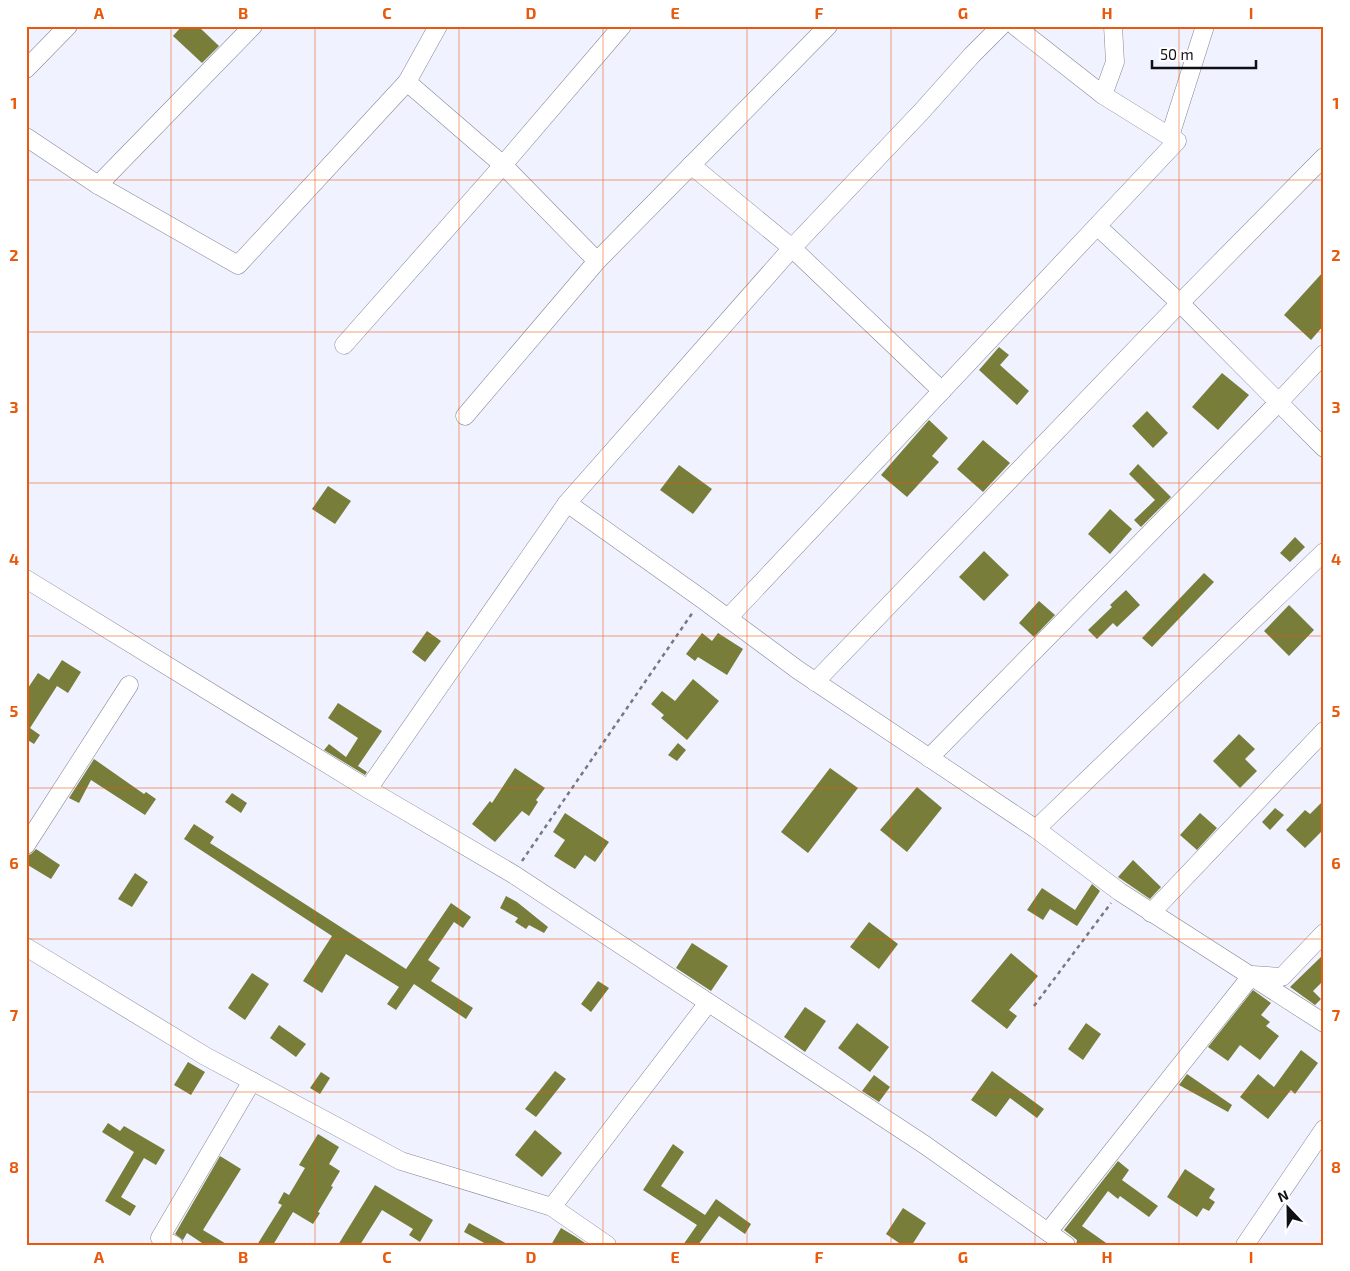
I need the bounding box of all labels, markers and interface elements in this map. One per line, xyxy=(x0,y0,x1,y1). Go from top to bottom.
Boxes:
text: A xyxy=(94,3,105,22)
text: B xyxy=(238,3,248,22)
text: C xyxy=(382,3,392,22)
text: D xyxy=(526,3,537,22)
text: E xyxy=(670,3,680,22)
text: F xyxy=(815,3,824,22)
text: G xyxy=(958,3,968,22)
text: H xyxy=(1101,3,1113,22)
text: I xyxy=(1249,3,1253,22)
scale bar xyxy=(1152,38,1256,70)
text: 50 m xyxy=(1160,45,1194,63)
text: 1 xyxy=(11,93,17,112)
text: 1 xyxy=(1333,93,1339,112)
text: 2 xyxy=(9,245,19,264)
text: 2 xyxy=(1331,245,1341,264)
text: 3 xyxy=(9,397,19,416)
text: 3 xyxy=(1331,397,1341,416)
text: 4 xyxy=(9,549,19,568)
text: 4 xyxy=(1331,549,1341,568)
text: 5 xyxy=(10,701,19,720)
text: 5 xyxy=(1332,701,1341,720)
text: 6 xyxy=(9,853,19,872)
text: 6 xyxy=(1331,853,1341,872)
text: 7 xyxy=(10,1005,19,1024)
text: 7 xyxy=(1332,1005,1341,1024)
text: 8 xyxy=(9,1157,19,1176)
text: 8 xyxy=(1331,1157,1341,1176)
north arrow xyxy=(1262,1184,1312,1234)
text: N xyxy=(1275,1186,1291,1205)
text: A xyxy=(94,1247,105,1266)
text: B xyxy=(238,1247,248,1266)
text: C xyxy=(382,1247,392,1266)
text: D xyxy=(526,1247,537,1266)
text: E xyxy=(670,1247,680,1266)
text: F xyxy=(815,1247,824,1266)
text: G xyxy=(958,1247,968,1266)
text: H xyxy=(1101,1247,1113,1266)
text: I xyxy=(1249,1247,1253,1266)

